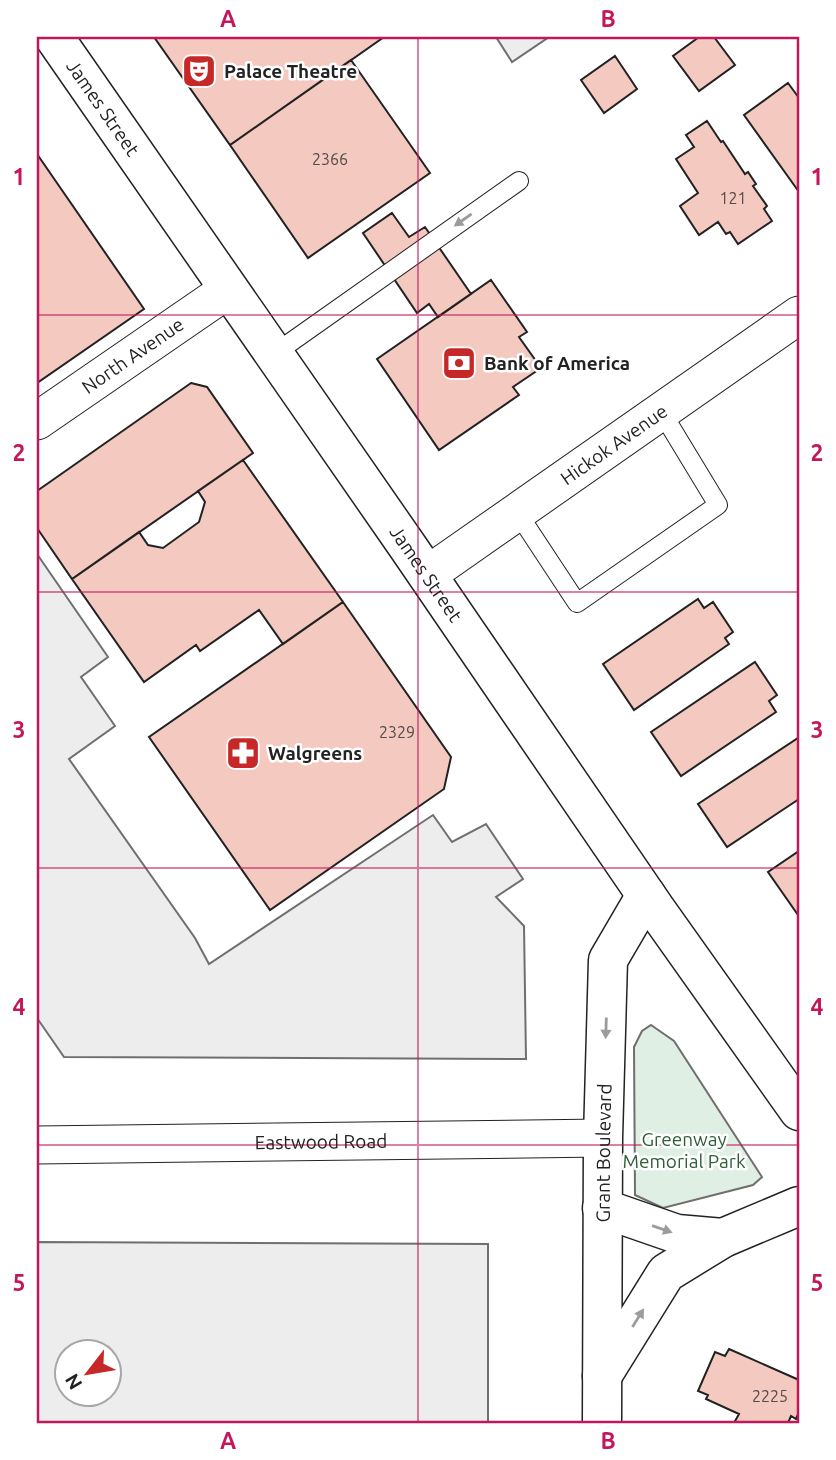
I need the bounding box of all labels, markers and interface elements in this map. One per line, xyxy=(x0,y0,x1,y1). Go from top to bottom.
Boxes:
text: A xyxy=(220,6,236,31)
text: B xyxy=(600,6,616,31)
theatre icon: Palace Theatre xyxy=(180,52,218,90)
street label: James Street xyxy=(62,55,144,160)
place label: Palace Theatre xyxy=(224,60,357,82)
house number: 2366 xyxy=(312,150,348,168)
text: 1 xyxy=(13,164,25,189)
text: 1 xyxy=(811,164,823,189)
house number: 121 xyxy=(719,189,747,207)
one-way arrow xyxy=(454,213,472,227)
street label: North Avenue xyxy=(77,313,188,398)
bank icon: Bank of America xyxy=(440,344,478,382)
place label: Bank of America xyxy=(484,352,630,374)
street label: Hickok Avenue xyxy=(556,400,671,489)
text: 2 xyxy=(13,440,25,465)
text: 2 xyxy=(811,440,823,465)
street label: James Street xyxy=(385,521,467,626)
text: 3 xyxy=(13,717,25,742)
text: 3 xyxy=(811,717,823,742)
house number: 2329 xyxy=(379,723,415,741)
pharmacy icon: Walgreens xyxy=(224,734,262,772)
place label: Walgreens xyxy=(268,742,362,764)
text: 4 xyxy=(13,994,26,1019)
text: 4 xyxy=(811,994,824,1019)
one-way arrow xyxy=(601,1017,612,1039)
street label: Grant Boulevard xyxy=(592,1083,616,1223)
park label: Greenway Memorial Park xyxy=(622,1128,746,1172)
street label: Eastwood Road xyxy=(255,1130,387,1153)
one-way arrow xyxy=(651,1224,672,1235)
text: 5 xyxy=(13,1270,25,1295)
text: 5 xyxy=(811,1270,823,1295)
one-way arrow xyxy=(632,1308,645,1328)
north arrow xyxy=(52,1338,122,1408)
text: N xyxy=(60,1370,87,1394)
house number: 2225 xyxy=(752,1387,788,1405)
text: A xyxy=(220,1428,236,1453)
text: B xyxy=(600,1428,616,1453)

